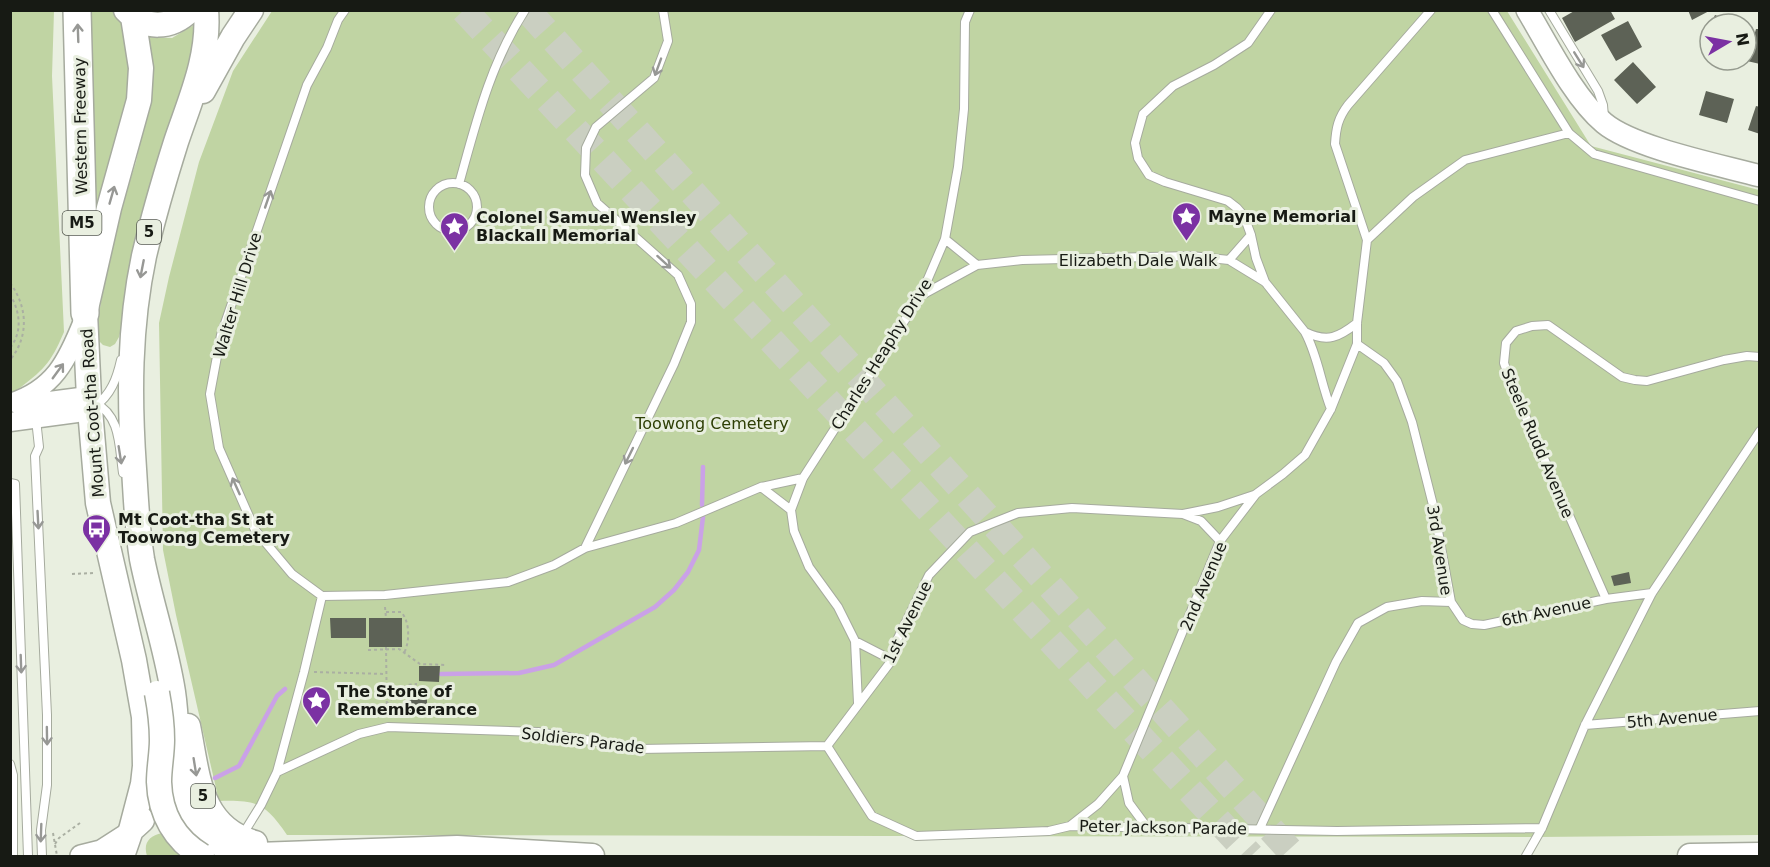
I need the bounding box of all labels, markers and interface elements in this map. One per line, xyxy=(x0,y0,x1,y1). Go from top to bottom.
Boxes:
north arrow xyxy=(1698,12,1758,72)
one-way arrow xyxy=(72,23,84,43)
text: N xyxy=(1732,31,1753,48)
one-way arrow xyxy=(1574,51,1586,68)
street label: Western Freeway xyxy=(70,57,91,195)
one-way arrow xyxy=(652,57,663,76)
one-way arrow xyxy=(107,186,119,205)
one-way arrow xyxy=(263,190,274,209)
place icon: Mayne Memorial xyxy=(1171,200,1203,242)
place label: Mayne Memorial xyxy=(1208,207,1357,226)
place label: Colonel Samuel Wensley Blackall Memorial xyxy=(476,208,697,245)
place icon: Colonel Samuel Wensley Blackall Memorial xyxy=(439,210,471,252)
road number: M5 xyxy=(62,211,101,235)
road number: 5 xyxy=(137,220,161,244)
street label: Walter Hill Drive xyxy=(209,230,266,360)
street label: Elizabeth Dale Walk xyxy=(1059,251,1218,270)
one-way arrow xyxy=(656,255,671,269)
one-way arrow xyxy=(136,259,147,279)
street label: Charles Heaphy Drive xyxy=(827,275,936,433)
street label: Mount Coot-tha Road xyxy=(77,328,108,498)
one-way arrow xyxy=(51,363,64,379)
street label: Steele Rudd Avenue xyxy=(1497,365,1578,521)
park label: Toowong Cemetery xyxy=(634,414,789,433)
one-way arrow xyxy=(115,445,126,464)
one-way arrow xyxy=(623,446,635,464)
one-way arrow xyxy=(230,478,241,496)
street label: 3rd Avenue xyxy=(1423,504,1456,597)
one-way arrow xyxy=(33,510,44,530)
place label: Mt Coot-tha St at Toowong Cemetery xyxy=(118,510,290,547)
bus stop icon: Mt Coot-tha St at Toowong Cemetery xyxy=(81,512,113,554)
street label: 2nd Avenue xyxy=(1176,539,1231,634)
street label: 1st Avenue xyxy=(879,578,936,667)
street label: 6th Avenue xyxy=(1500,593,1593,630)
one-way arrow xyxy=(16,653,27,673)
place label: The Stone of Rememberance xyxy=(337,682,477,719)
place icon: The Stone of Rememberance xyxy=(300,684,332,726)
street label: 5th Avenue xyxy=(1626,705,1718,732)
street label: Soldiers Parade xyxy=(520,724,646,757)
one-way arrow xyxy=(41,726,53,746)
one-way arrow xyxy=(190,757,201,777)
road number: 5 xyxy=(191,784,215,808)
street label: Peter Jackson Parade xyxy=(1079,817,1247,838)
one-way arrow xyxy=(35,823,47,843)

